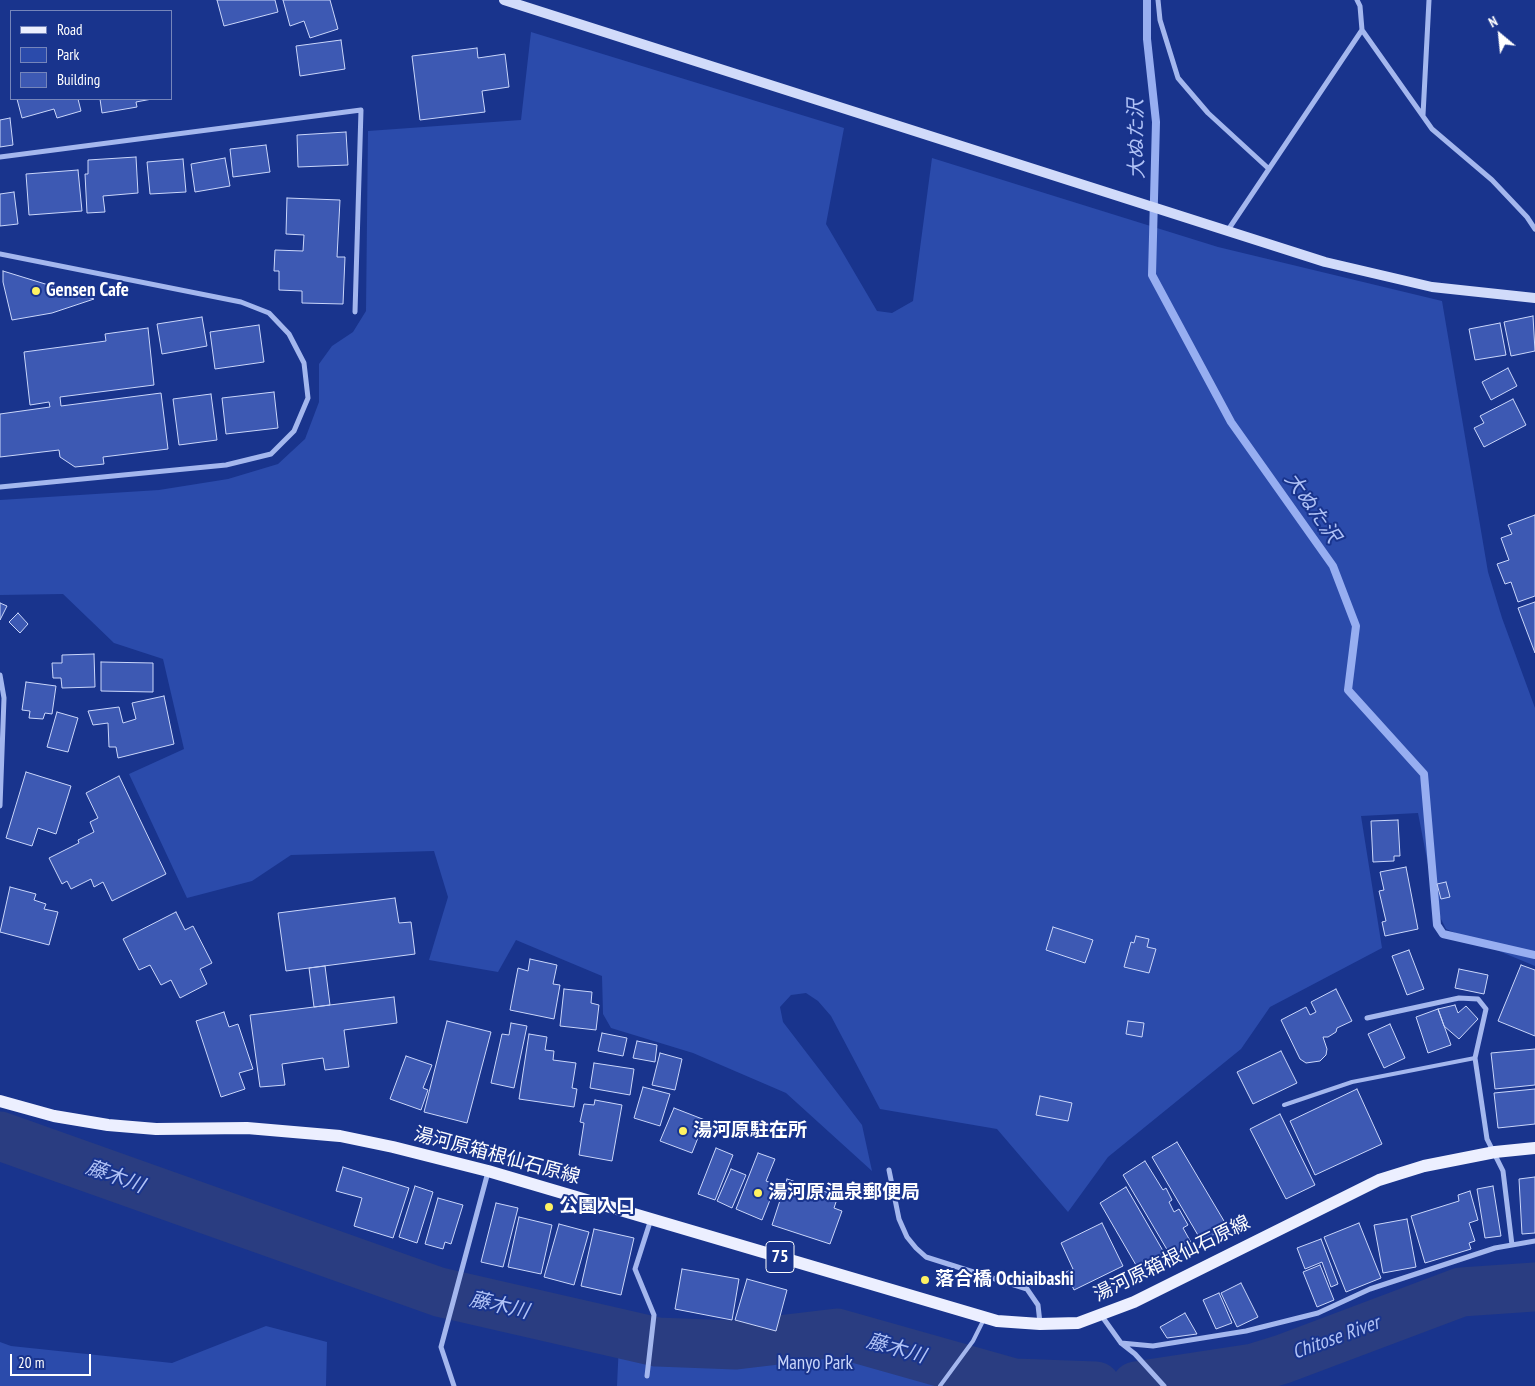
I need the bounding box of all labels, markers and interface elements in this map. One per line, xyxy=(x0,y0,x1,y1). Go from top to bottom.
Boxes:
legend xyxy=(10,10,172,100)
north arrow xyxy=(1475,10,1525,60)
text: N xyxy=(1485,12,1501,31)
text: Road xyxy=(57,20,83,39)
text: Park xyxy=(57,45,79,64)
text: Building xyxy=(57,70,100,89)
water label: 大ぬた沢 xyxy=(1124,99,1150,179)
place label: Gensen Cafe xyxy=(46,280,129,302)
marker: Gensen Cafe xyxy=(30,285,42,297)
water label: 大ぬた沢 xyxy=(1279,468,1345,548)
place label: 湯河原駐在所 xyxy=(693,1120,807,1142)
street label: 湯河原箱根仙石原線 xyxy=(411,1123,583,1189)
marker: 湯河原駐在所 xyxy=(677,1125,689,1137)
water label: 藤木川 xyxy=(83,1155,147,1199)
place label: 湯河原温泉郵便局 xyxy=(768,1182,920,1204)
marker: 湯河原温泉郵便局 xyxy=(752,1187,764,1199)
place label: 公園入口 xyxy=(559,1196,635,1218)
marker: 公園入口 xyxy=(543,1201,555,1213)
street label: 湯河原箱根仙石原線 xyxy=(1090,1211,1254,1307)
road number: 75 xyxy=(766,1242,794,1272)
place label: 落合橋 Ochiaibashi xyxy=(935,1269,1074,1291)
marker: 落合橋 Ochiaibashi xyxy=(919,1274,931,1286)
water label: 藤木川 xyxy=(467,1288,531,1324)
water label: Chitose River xyxy=(1289,1311,1383,1365)
water label: 藤木川 xyxy=(864,1329,928,1369)
scale bar xyxy=(12,1344,94,1376)
text: 20 m xyxy=(18,1353,44,1372)
park label: Manyo Park xyxy=(777,1353,853,1375)

